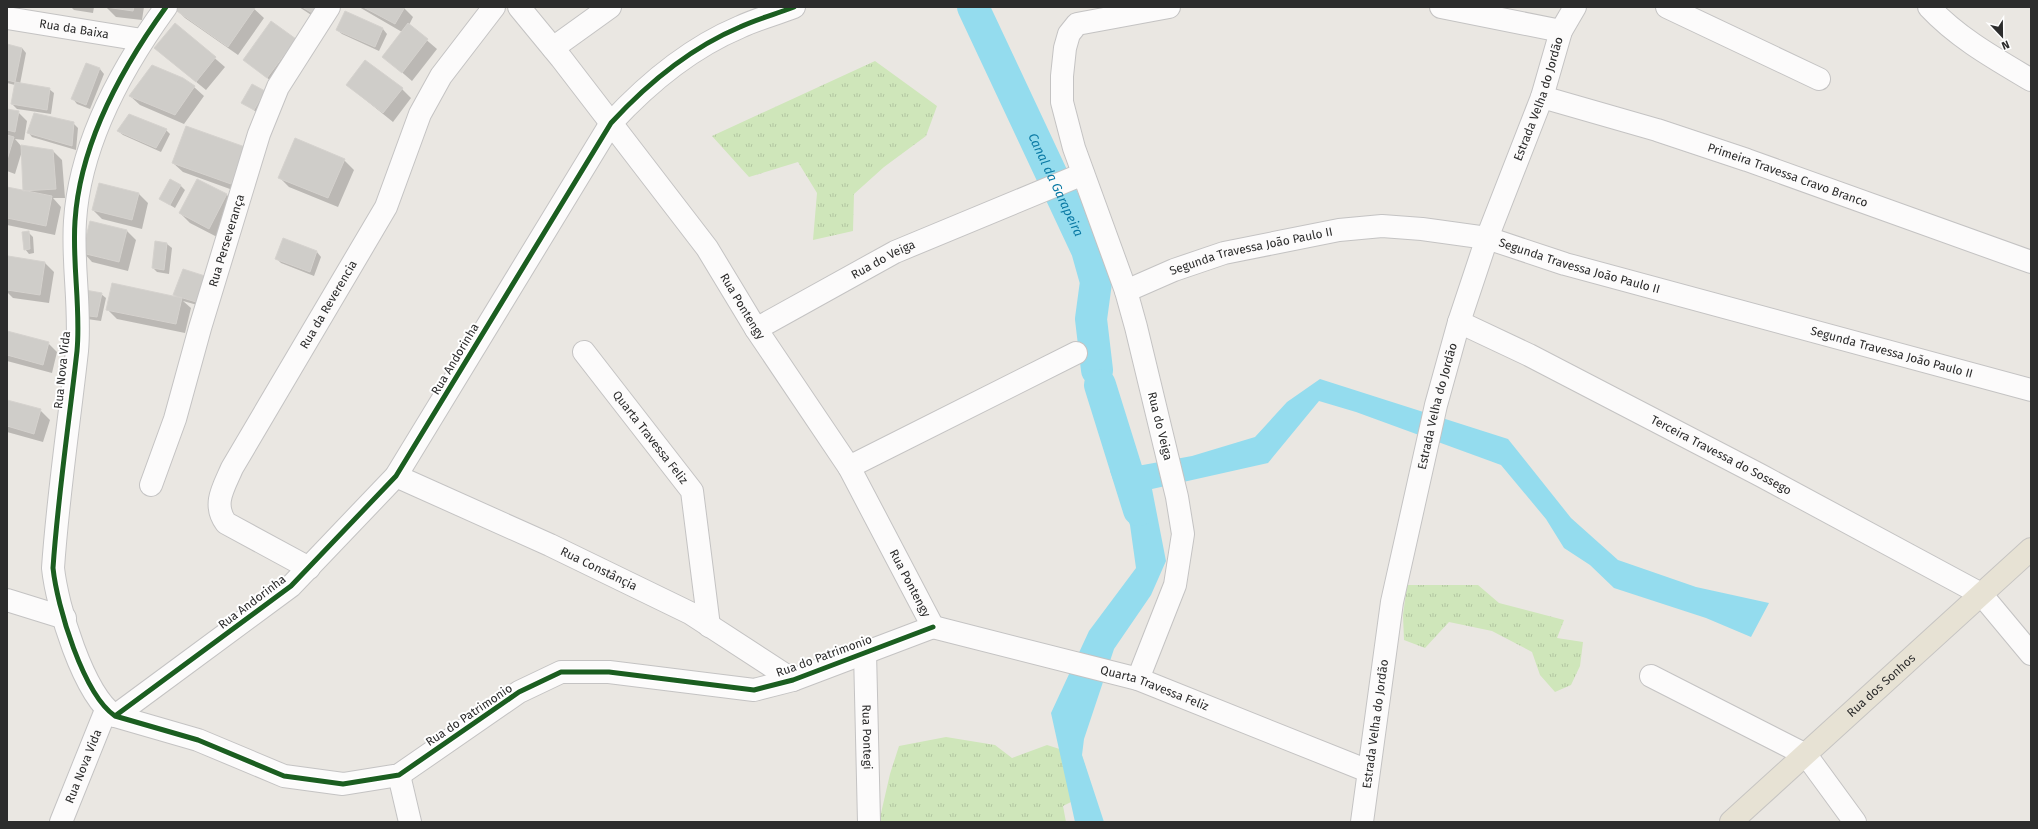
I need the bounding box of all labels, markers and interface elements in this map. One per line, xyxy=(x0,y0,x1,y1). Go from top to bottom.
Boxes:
street label: Rua da Baixa xyxy=(38,16,110,41)
north arrow xyxy=(1982,16,2022,56)
street label: Estrada Velha do Jordão xyxy=(1511,35,1566,163)
text: N xyxy=(2000,37,2011,52)
water label: Canal da Garapeira xyxy=(1026,130,1087,238)
street label: Primeira Travessa Cravo Branco xyxy=(1706,140,1870,210)
street label: Rua Perseverança xyxy=(206,193,247,289)
street label: Segunda Travessa João Paulo II xyxy=(1167,224,1334,278)
street label: Segunda Travessa João Paulo II xyxy=(1497,235,1662,296)
street label: Rua do Veiga xyxy=(849,237,917,282)
street label: Rua da Reverencia xyxy=(297,258,360,351)
street label: Rua Pontengy xyxy=(717,271,768,342)
street label: Rua Andorinha xyxy=(428,321,482,397)
street label: Segunda Travessa João Paulo II xyxy=(1809,324,1974,381)
street label: Rua Nova Vida xyxy=(51,330,73,410)
street label: Estrada Velha do Jordão xyxy=(1415,341,1460,471)
street label: Quarta Travessa Feliz xyxy=(610,388,691,487)
street label: Rua do Veiga xyxy=(1145,390,1175,462)
street label: Terceira Travessa do Sossego xyxy=(1648,412,1794,498)
street label: Rua Constânçia xyxy=(558,544,639,593)
street label: Rua Pontengy xyxy=(886,547,934,620)
street label: Rua Andorinha xyxy=(216,572,288,632)
street label: Rua do Patrimonio xyxy=(774,632,874,680)
street label: Rua dos Sonhos xyxy=(1844,651,1918,720)
street label: Estrada Velha do Jordão xyxy=(1360,658,1391,789)
street label: Quarta Travessa Feliz xyxy=(1099,663,1211,714)
street label: Rua do Patrimonio xyxy=(423,681,515,749)
street label: Rua Pontegi xyxy=(859,704,875,770)
street label: Rua Nova Vida xyxy=(62,727,104,805)

